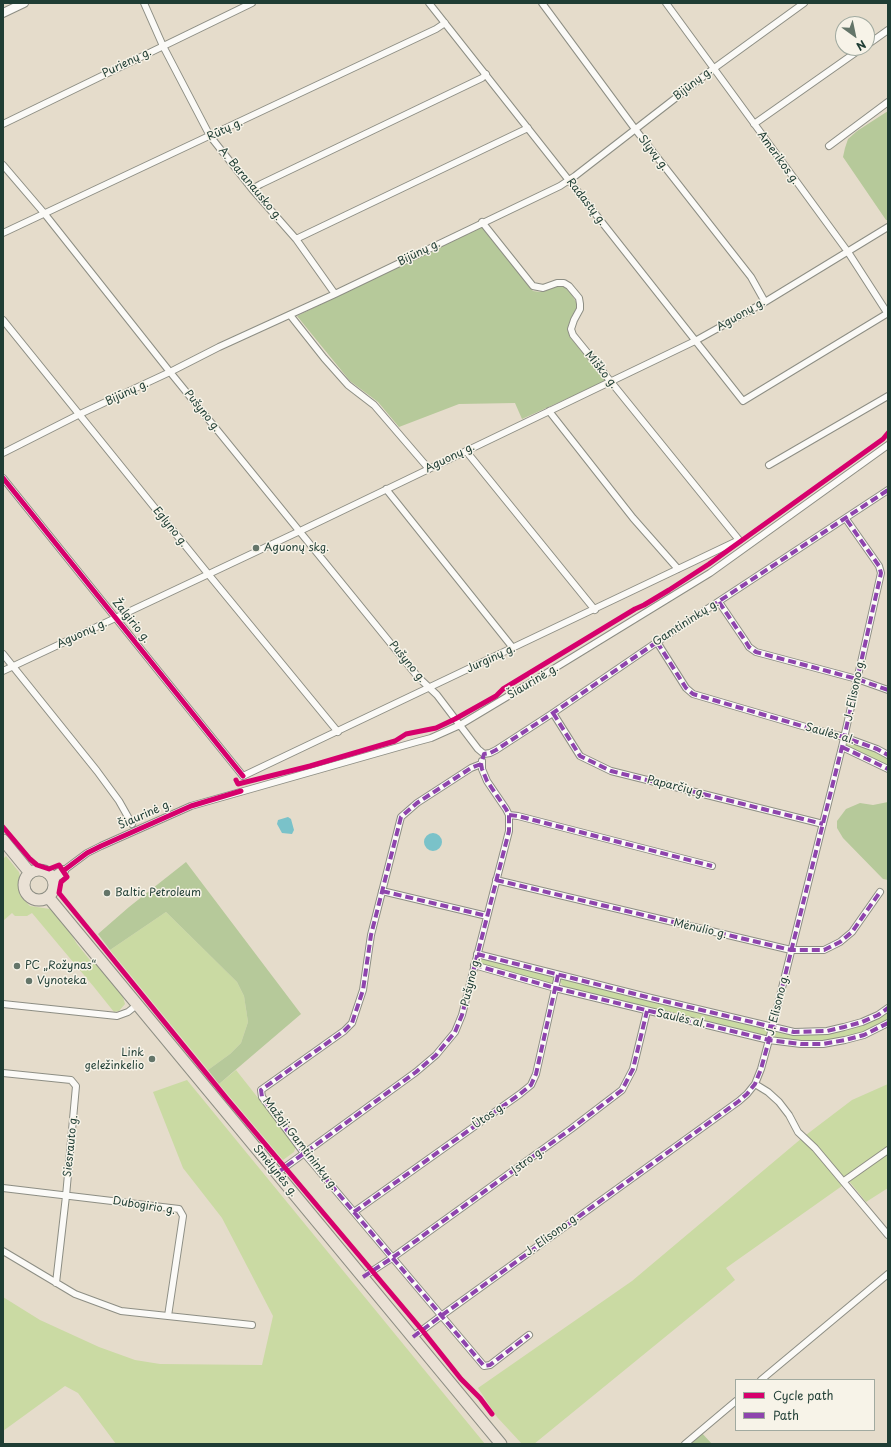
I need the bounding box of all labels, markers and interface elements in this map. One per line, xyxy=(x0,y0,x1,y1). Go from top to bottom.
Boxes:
north arrow xyxy=(835,16,875,56)
text: N xyxy=(853,36,870,55)
street label: Purienų g. xyxy=(100,45,154,81)
street label: Bijūnų g. xyxy=(671,65,715,103)
street label: Rūtų g. xyxy=(205,116,245,144)
street label: Amerikos g. xyxy=(754,129,802,187)
street label: Slyvų g. xyxy=(635,133,671,173)
street label: A. Baranausko g. xyxy=(216,145,284,223)
street label: Radastų g. xyxy=(563,176,609,228)
street label: Bijūnų g. xyxy=(396,237,442,269)
street label: Aguonų g. xyxy=(714,296,768,334)
street label: Miško g. xyxy=(582,349,620,391)
street label: Bijūnų g. xyxy=(103,377,151,409)
street label: Pušyno g. xyxy=(181,387,223,435)
street label: Aguonų g. xyxy=(423,440,477,476)
street label: Eglyno g. xyxy=(150,504,190,550)
place label: Aguonų skg. xyxy=(264,541,329,555)
marker: Aguonų skg. xyxy=(251,543,261,553)
street label: Žalgirio g. xyxy=(109,596,153,646)
street label: Gamtininkų g. xyxy=(651,597,721,649)
street label: Aguonų g. xyxy=(55,617,109,651)
street label: Pušyno g. xyxy=(386,639,428,685)
street label: Jurginų g. xyxy=(465,642,517,676)
street label: J. Elisono g. xyxy=(842,658,868,722)
street label: Šiaurinė g. xyxy=(505,662,561,702)
street label: Saulės al. xyxy=(804,721,856,747)
street label: Paparčių g. xyxy=(646,773,706,801)
street label: Šiaurinė g. xyxy=(116,797,174,833)
place label: Baltic Petroleum xyxy=(115,886,201,900)
marker: Baltic Petroleum xyxy=(102,888,112,898)
street label: Mėnulio g. xyxy=(672,916,728,942)
street label: Pušyno g. xyxy=(459,956,483,1008)
place label: PC „Rožynas“ xyxy=(25,959,96,973)
marker: PC „Rožynas“ xyxy=(12,961,22,971)
street label: J. Elisono g. xyxy=(764,973,792,1037)
place label: Vynoteka xyxy=(37,974,87,988)
marker: Vynoteka xyxy=(24,976,34,986)
street label: Saulės al. xyxy=(655,1007,707,1031)
place label: Link geležinkelio xyxy=(85,1046,144,1072)
marker: Link geležinkelio xyxy=(147,1054,157,1064)
street label: Mažoji Gamtininkų g. xyxy=(260,1095,340,1193)
street label: Ūtos g. xyxy=(470,1100,508,1132)
street label: Siesrauto g. xyxy=(61,1114,81,1178)
street label: Smėlynės g. xyxy=(250,1142,300,1200)
street label: Įstro g. xyxy=(509,1145,547,1177)
street label: Dubogirio g. xyxy=(112,1195,176,1217)
street label: J. Elisono g. xyxy=(523,1211,581,1259)
legend xyxy=(735,1379,875,1431)
text: Cycle path xyxy=(773,1386,834,1404)
text: Path xyxy=(773,1406,799,1424)

